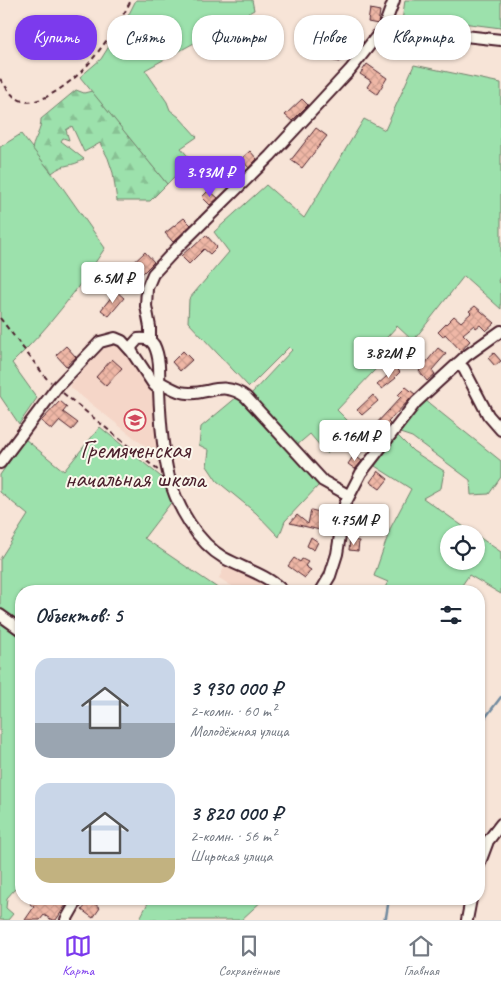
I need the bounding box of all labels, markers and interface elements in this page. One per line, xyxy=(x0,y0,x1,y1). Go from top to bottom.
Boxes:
chip: Купить xyxy=(15,15,97,60)
chip: Снять xyxy=(107,15,182,60)
chip: Фильтры xyxy=(192,15,284,60)
chip: Новое xyxy=(294,15,364,60)
chip: Квартира xyxy=(374,15,471,60)
pin: 3.93M ₽ xyxy=(164,156,256,198)
text: 3.93M ₽ xyxy=(186,162,234,182)
pin: 6.5M ₽ xyxy=(72,262,154,304)
text: 6.5M ₽ xyxy=(92,268,134,288)
pin: 3.82M ₽ xyxy=(343,336,435,379)
text: 3.82M ₽ xyxy=(365,343,413,363)
school or university icon: Гремяченская начальная школа xyxy=(123,408,147,432)
pin: 6.16M ₽ xyxy=(309,420,401,462)
text: 6.16M ₽ xyxy=(330,426,380,446)
place label: Гремяченская начальная школа xyxy=(65,434,208,495)
pin: 4.75M ₽ xyxy=(308,504,400,546)
text: 4.75M ₽ xyxy=(330,510,378,530)
map controls xyxy=(440,525,485,570)
button: locate xyxy=(440,525,485,570)
icon: filters xyxy=(437,601,465,629)
text: Объектов: 5 xyxy=(35,602,123,628)
text: 3 930 000 ₽ xyxy=(190,675,282,701)
icon: home xyxy=(75,678,135,738)
text: 2-комн. · 60 m² xyxy=(190,701,276,721)
text: Молодёжная улица xyxy=(190,721,289,741)
text: 3 820 000 ₽ xyxy=(190,800,282,826)
icon: home xyxy=(75,803,135,863)
text: 2-комн. · 56 m² xyxy=(190,826,276,846)
text: Широкая улица xyxy=(190,846,273,866)
tab: Карта xyxy=(62,932,94,979)
tab: Сохранённые xyxy=(219,932,279,979)
tab: Главная xyxy=(404,932,439,979)

